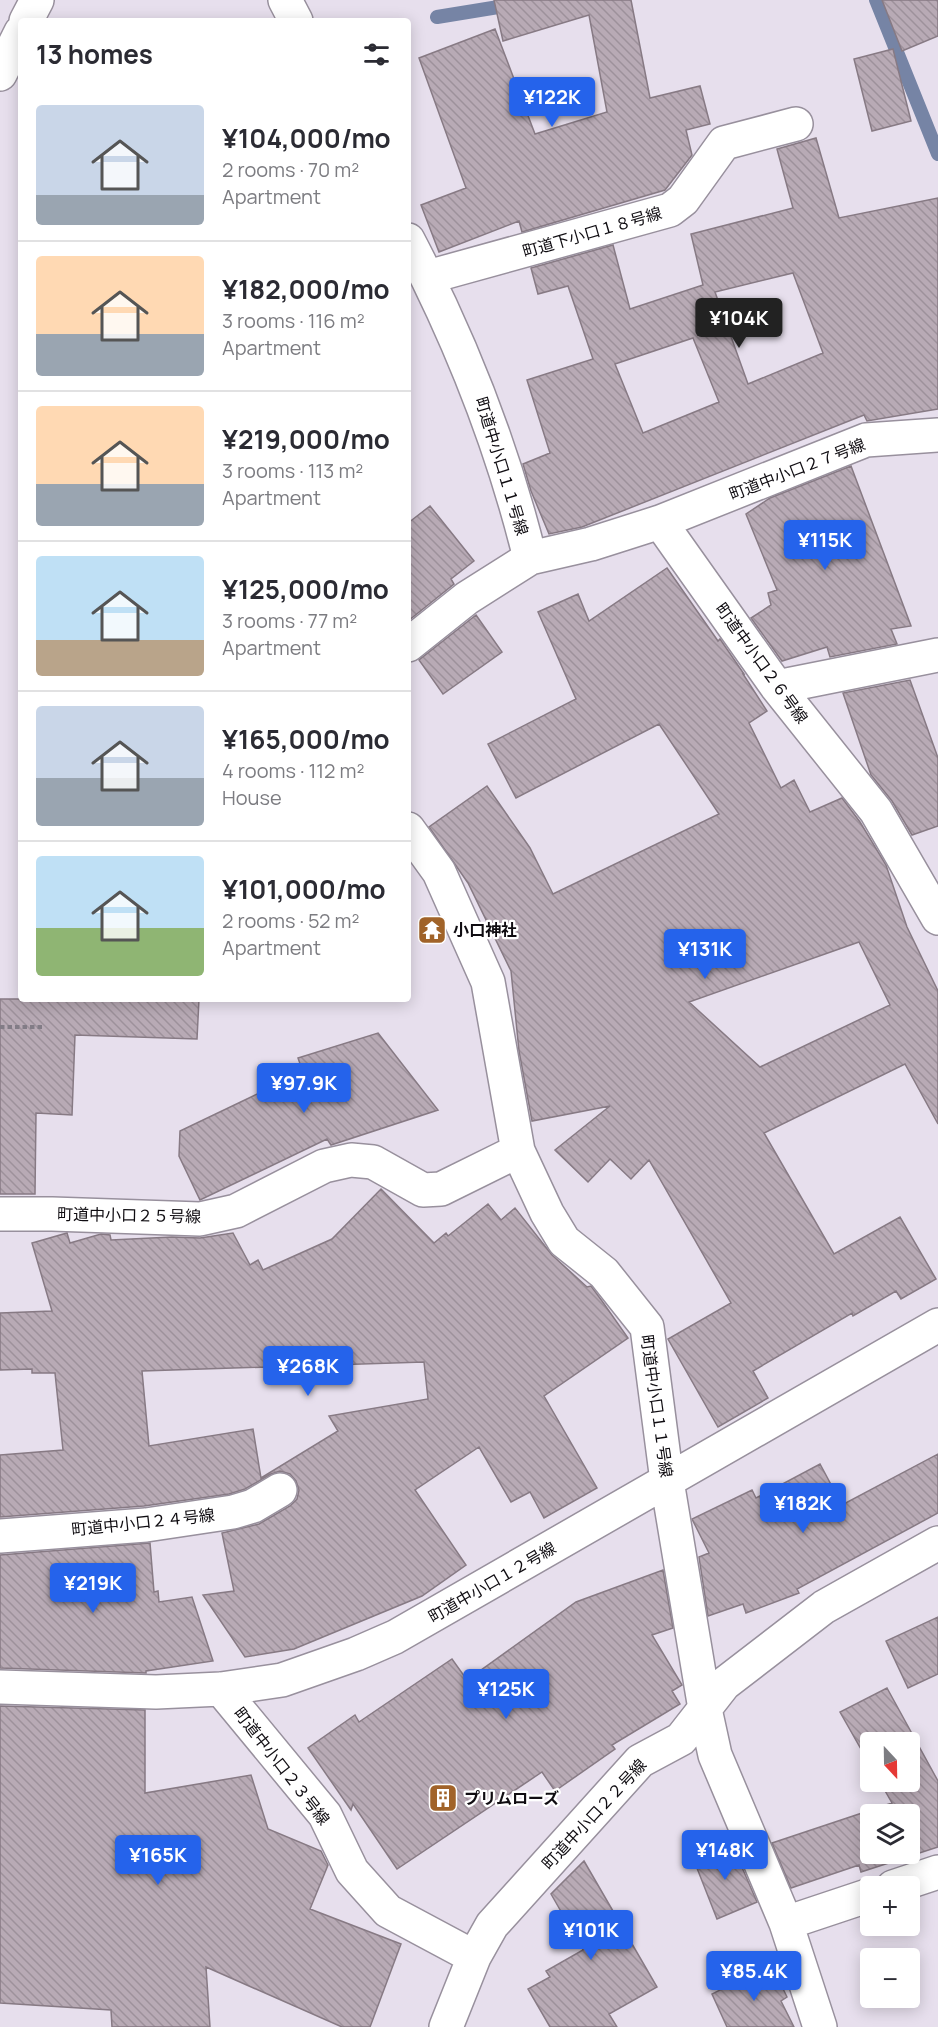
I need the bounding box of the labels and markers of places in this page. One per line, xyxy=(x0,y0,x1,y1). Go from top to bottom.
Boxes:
pin: ¥122K xyxy=(510,77,594,128)
pin: ¥104K xyxy=(697,298,781,349)
pin: ¥115K xyxy=(783,520,867,571)
temple icon: 小口神社 xyxy=(416,914,448,946)
place label: 小口神社 xyxy=(453,919,517,941)
pin: ¥131K xyxy=(663,929,747,980)
pin: ¥97.9K xyxy=(255,1063,353,1114)
pin: ¥268K xyxy=(266,1346,350,1397)
pin: ¥182K xyxy=(761,1483,845,1534)
pin: ¥219K xyxy=(51,1563,135,1614)
pin: ¥125K xyxy=(464,1669,548,1720)
building icon: プリムローズ xyxy=(427,1782,459,1814)
place label: プリムローズ xyxy=(464,1787,559,1809)
pin: ¥148K xyxy=(683,1830,767,1881)
pin: ¥165K xyxy=(116,1835,200,1886)
pin: ¥101K xyxy=(549,1910,633,1961)
pin: ¥85.4K xyxy=(705,1951,803,2002)

